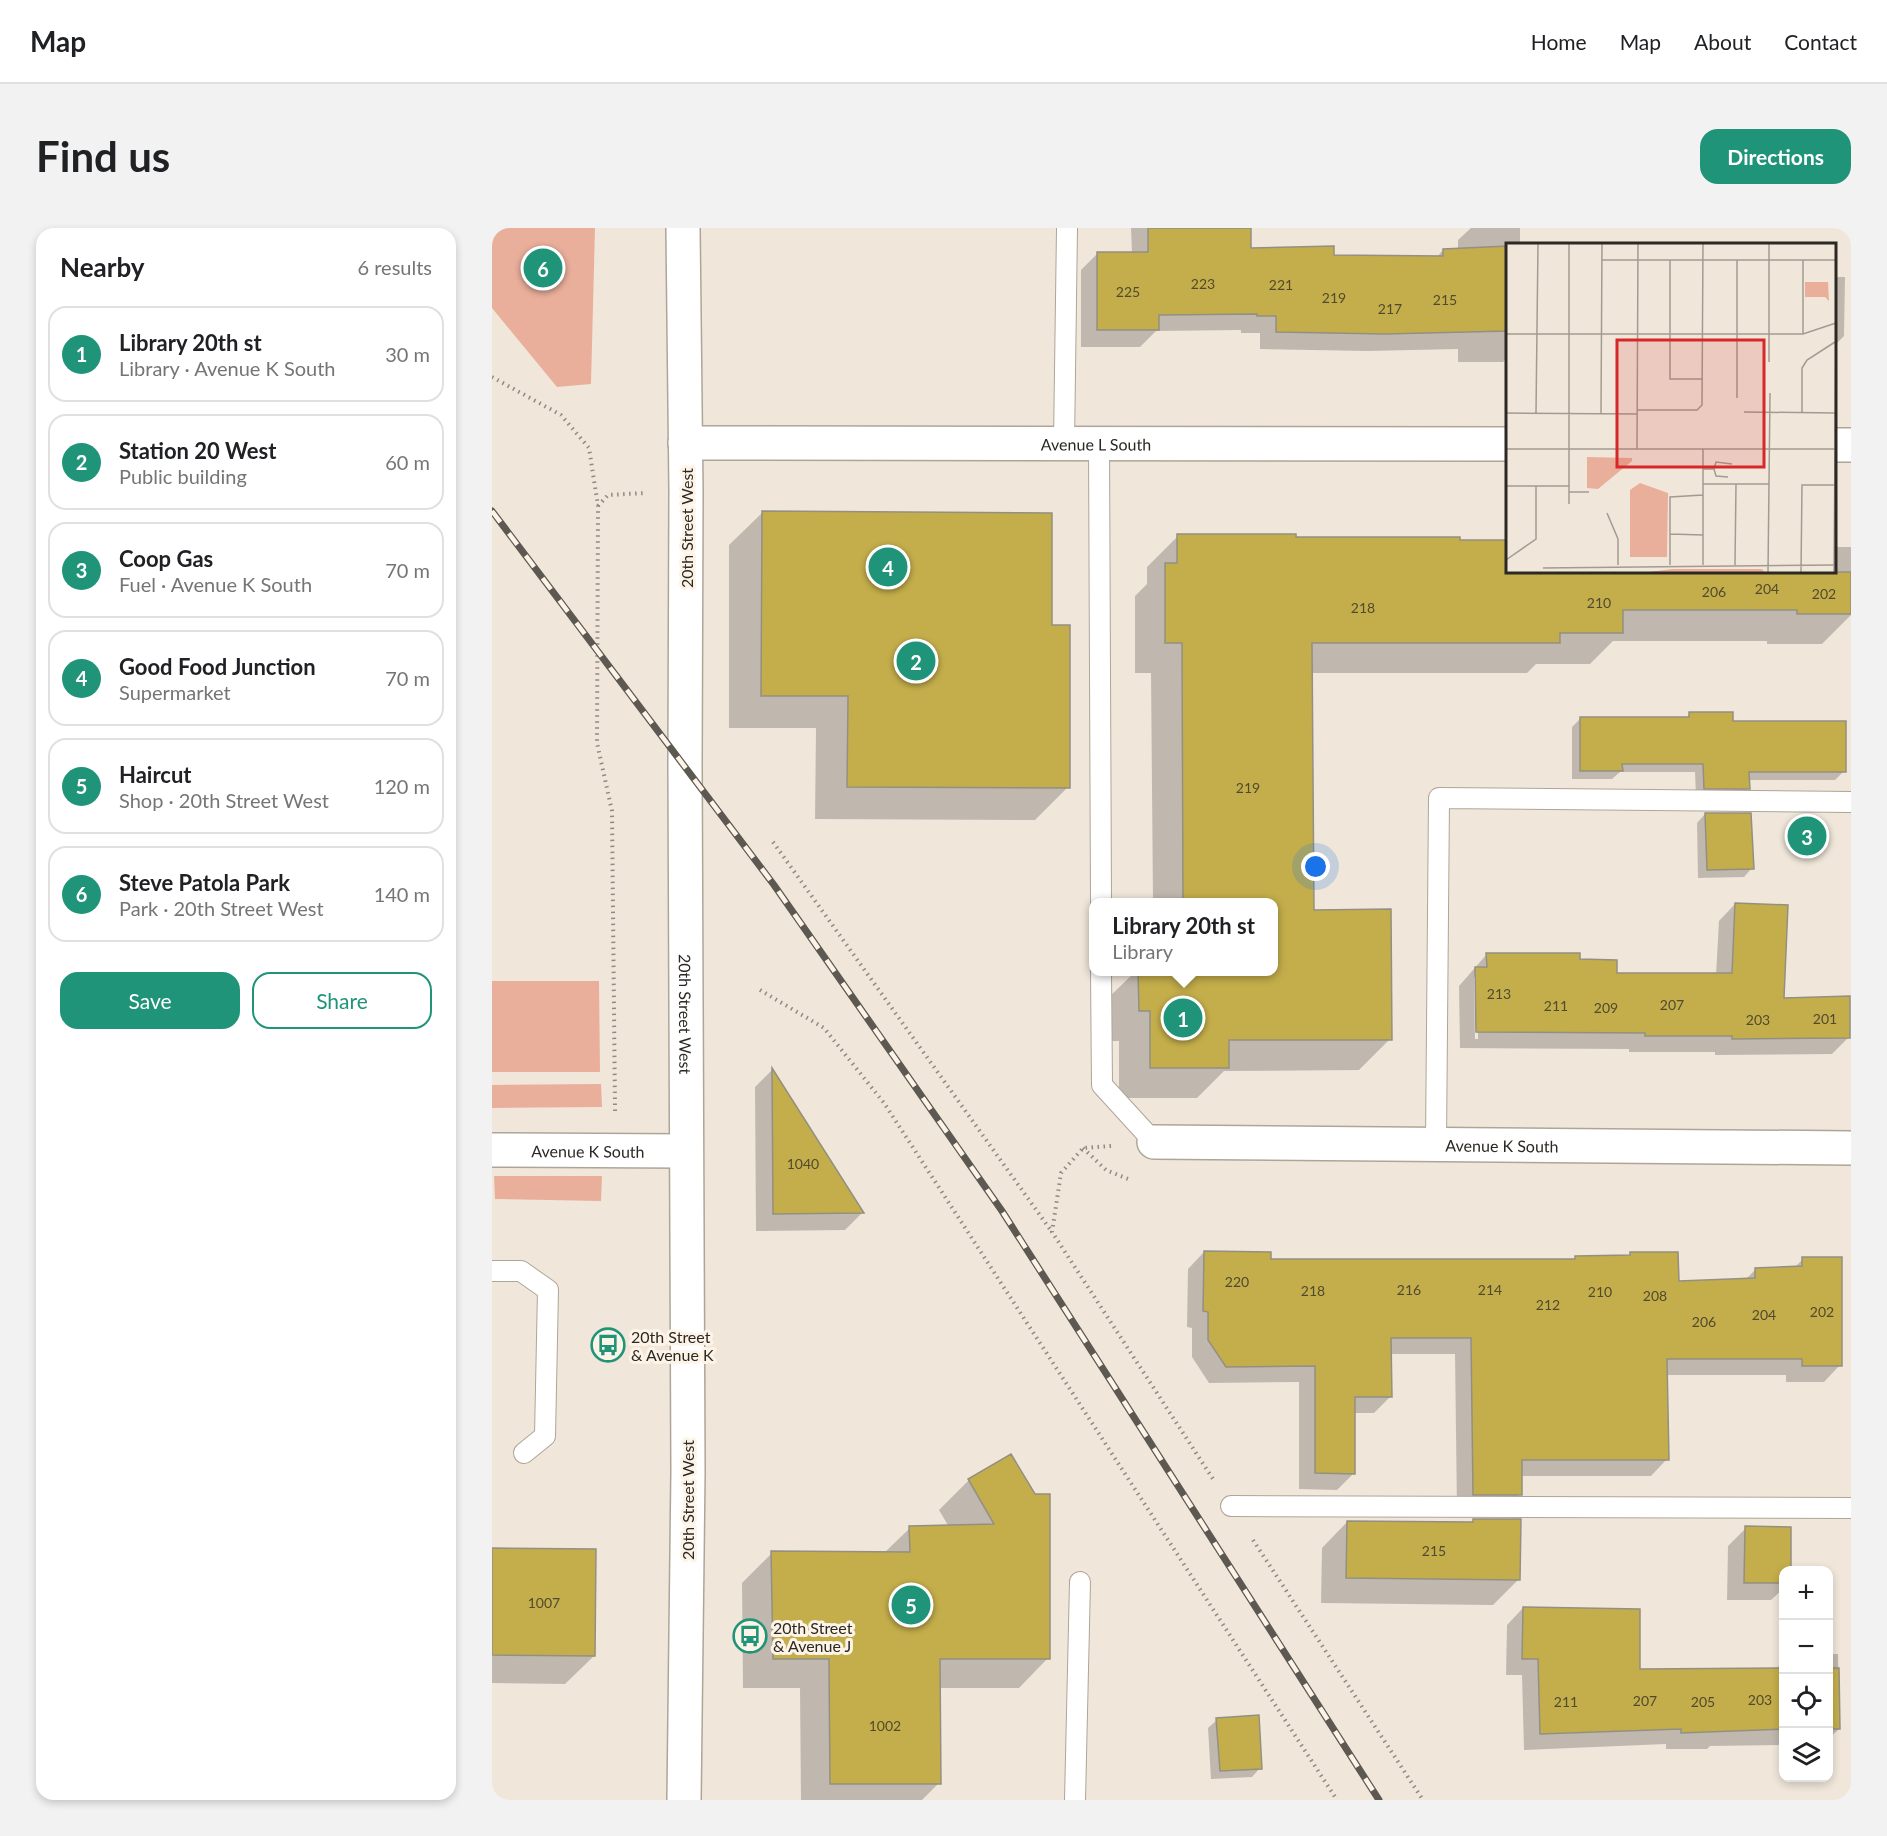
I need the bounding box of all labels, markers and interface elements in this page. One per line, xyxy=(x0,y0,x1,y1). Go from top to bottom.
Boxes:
text: Map xyxy=(30,24,86,58)
text: Home xyxy=(1531,29,1587,54)
text: Map xyxy=(1620,29,1661,54)
text: About xyxy=(1694,29,1751,54)
text: Contact xyxy=(1784,29,1857,54)
button: Directions xyxy=(1700,129,1851,184)
text: Find us xyxy=(36,131,170,181)
inset map xyxy=(1506,243,1836,573)
pin: 6 xyxy=(524,246,562,291)
text: Nearby xyxy=(60,251,145,283)
text: 6 results xyxy=(357,255,432,279)
house number: 223 xyxy=(1191,275,1215,292)
house number: 221 xyxy=(1269,276,1293,293)
house number: 225 xyxy=(1116,283,1140,300)
house number: 219 xyxy=(1322,289,1346,306)
house number: 215 xyxy=(1433,291,1457,308)
house number: 217 xyxy=(1378,300,1402,317)
text: Library 20th st xyxy=(119,329,262,356)
text: 1 xyxy=(76,342,87,366)
text: 30 m xyxy=(385,342,430,366)
text: Library · Avenue K South xyxy=(119,356,336,380)
street label: Avenue L South xyxy=(1041,434,1151,453)
text: Station 20 West xyxy=(119,437,276,464)
text: 2 xyxy=(76,450,87,474)
text: 60 m xyxy=(385,450,430,474)
text: Public building xyxy=(119,464,247,488)
street label: 20th Street West xyxy=(677,468,696,588)
pin: 4 xyxy=(868,544,908,590)
text: Coop Gas xyxy=(119,545,213,572)
text: 3 xyxy=(76,558,87,582)
text: 70 m xyxy=(385,558,430,582)
text: Fuel · Avenue K South xyxy=(119,572,312,596)
house number: 204 xyxy=(1755,580,1779,597)
house number: 206 xyxy=(1702,583,1726,600)
house number: 202 xyxy=(1812,585,1836,602)
house number: 210 xyxy=(1587,594,1611,611)
house number: 218 xyxy=(1351,599,1375,616)
pin: 2 xyxy=(896,638,936,684)
text: Good Food Junction xyxy=(119,653,316,680)
text: 4 xyxy=(76,666,87,690)
text: 70 m xyxy=(385,666,430,690)
text: Supermarket xyxy=(119,680,231,704)
text: Haircut xyxy=(119,761,192,788)
text: 5 xyxy=(76,774,87,798)
text: 120 m xyxy=(374,774,430,798)
house number: 219 xyxy=(1236,779,1260,796)
text: Shop · 20th Street West xyxy=(119,788,329,812)
pin: 3 xyxy=(1788,814,1826,858)
your location xyxy=(1301,852,1330,881)
text: Steve Patola Park xyxy=(119,869,290,896)
text: 6 xyxy=(76,882,87,906)
text: 140 m xyxy=(374,882,430,906)
text: Park · 20th Street West xyxy=(119,896,324,920)
popup xyxy=(1089,898,1278,976)
text: Library 20th st xyxy=(1112,912,1255,939)
text: Library xyxy=(1112,939,1173,963)
street label: 20th Street West xyxy=(676,954,696,1074)
button: Save xyxy=(60,972,240,1029)
button: Share xyxy=(252,972,432,1029)
house number: 213 xyxy=(1487,985,1511,1002)
pin: 1 xyxy=(1164,996,1202,1040)
house number: 207 xyxy=(1660,996,1684,1013)
house number: 211 xyxy=(1544,997,1568,1014)
house number: 209 xyxy=(1594,999,1618,1016)
house number: 201 xyxy=(1813,1010,1837,1027)
house number: 203 xyxy=(1746,1011,1770,1028)
street label: Avenue K South xyxy=(1445,1135,1559,1155)
street label: Avenue K South xyxy=(531,1141,645,1160)
house number: 1040 xyxy=(787,1155,819,1172)
house number: 220 xyxy=(1225,1273,1249,1290)
house number: 216 xyxy=(1397,1281,1421,1298)
house number: 214 xyxy=(1478,1281,1502,1298)
house number: 218 xyxy=(1301,1282,1325,1299)
house number: 210 xyxy=(1588,1283,1612,1300)
house number: 208 xyxy=(1643,1287,1667,1304)
house number: 212 xyxy=(1536,1296,1560,1313)
house number: 202 xyxy=(1810,1303,1834,1320)
house number: 204 xyxy=(1752,1306,1776,1323)
house number: 206 xyxy=(1692,1313,1716,1330)
bus stop icon: 20th Street & Avenue K xyxy=(590,1327,626,1363)
place label: 20th Street & Avenue K xyxy=(631,1327,714,1364)
street label: 20th Street West xyxy=(678,1440,697,1560)
house number: 215 xyxy=(1422,1542,1446,1559)
map controls xyxy=(1779,1566,1833,1782)
button: + xyxy=(1779,1566,1833,1620)
pin: 5 xyxy=(892,1582,930,1628)
house number: 1007 xyxy=(528,1594,560,1611)
bus stop icon: 20th Street & Avenue J xyxy=(732,1618,768,1654)
place label: 20th Street & Avenue J xyxy=(773,1618,853,1655)
button: − xyxy=(1779,1620,1833,1674)
button: locate xyxy=(1779,1674,1833,1728)
house number: 203 xyxy=(1748,1691,1772,1708)
house number: 207 xyxy=(1633,1692,1657,1709)
house number: 211 xyxy=(1554,1693,1578,1710)
house number: 205 xyxy=(1691,1693,1715,1710)
house number: 1002 xyxy=(869,1717,901,1734)
button: layers xyxy=(1779,1728,1833,1782)

